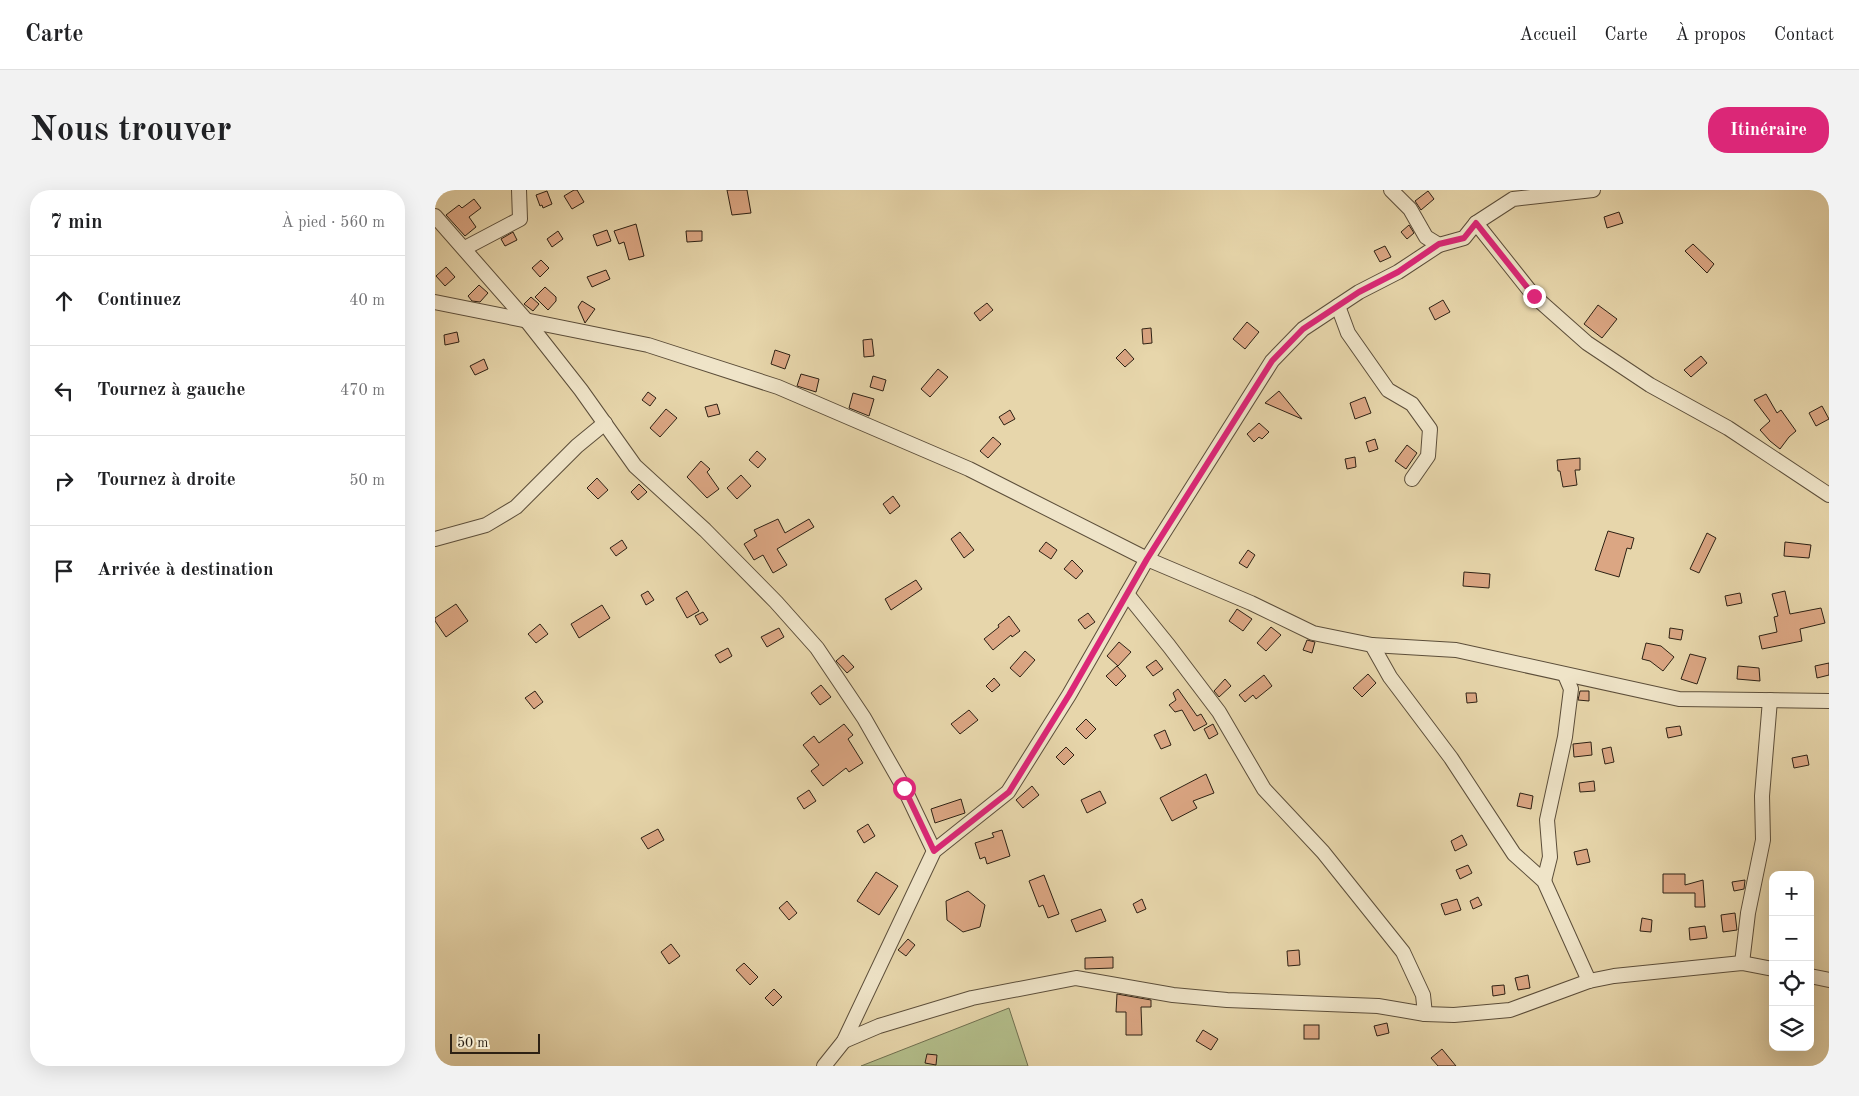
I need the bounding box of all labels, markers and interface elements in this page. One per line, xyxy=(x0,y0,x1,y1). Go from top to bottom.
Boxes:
text: Carte xyxy=(25,23,84,47)
text: Accueil xyxy=(1519,26,1577,44)
text: Carte xyxy=(1605,26,1647,44)
text: À propos xyxy=(1675,26,1746,44)
text: Contact xyxy=(1774,26,1834,44)
button: Itinéraire xyxy=(1708,107,1829,153)
text: Nous trouver xyxy=(30,113,232,148)
text: 7 min xyxy=(50,212,103,233)
text: À pied · 560 m xyxy=(282,215,385,231)
route end xyxy=(1523,285,1546,308)
icon: ahead xyxy=(50,287,78,315)
text: Continuez xyxy=(97,291,181,310)
text: 40 m xyxy=(349,293,385,309)
icon: left xyxy=(50,377,78,405)
text: Tournez à gauche xyxy=(97,381,245,400)
text: 470 m xyxy=(340,383,385,399)
icon: right xyxy=(50,467,78,495)
text: Tournez à droite xyxy=(97,471,236,490)
text: 50 m xyxy=(349,473,385,489)
icon: arrive xyxy=(50,557,78,585)
text: Arrivée à destination xyxy=(97,561,273,580)
route start xyxy=(893,777,916,800)
map controls xyxy=(1769,871,1814,1051)
button: + xyxy=(1769,871,1814,916)
button: − xyxy=(1769,916,1814,961)
button: locate xyxy=(1769,961,1814,1006)
button: layers xyxy=(1769,1006,1814,1051)
scale bar xyxy=(450,1031,540,1054)
text: 50 m xyxy=(457,1036,488,1050)

